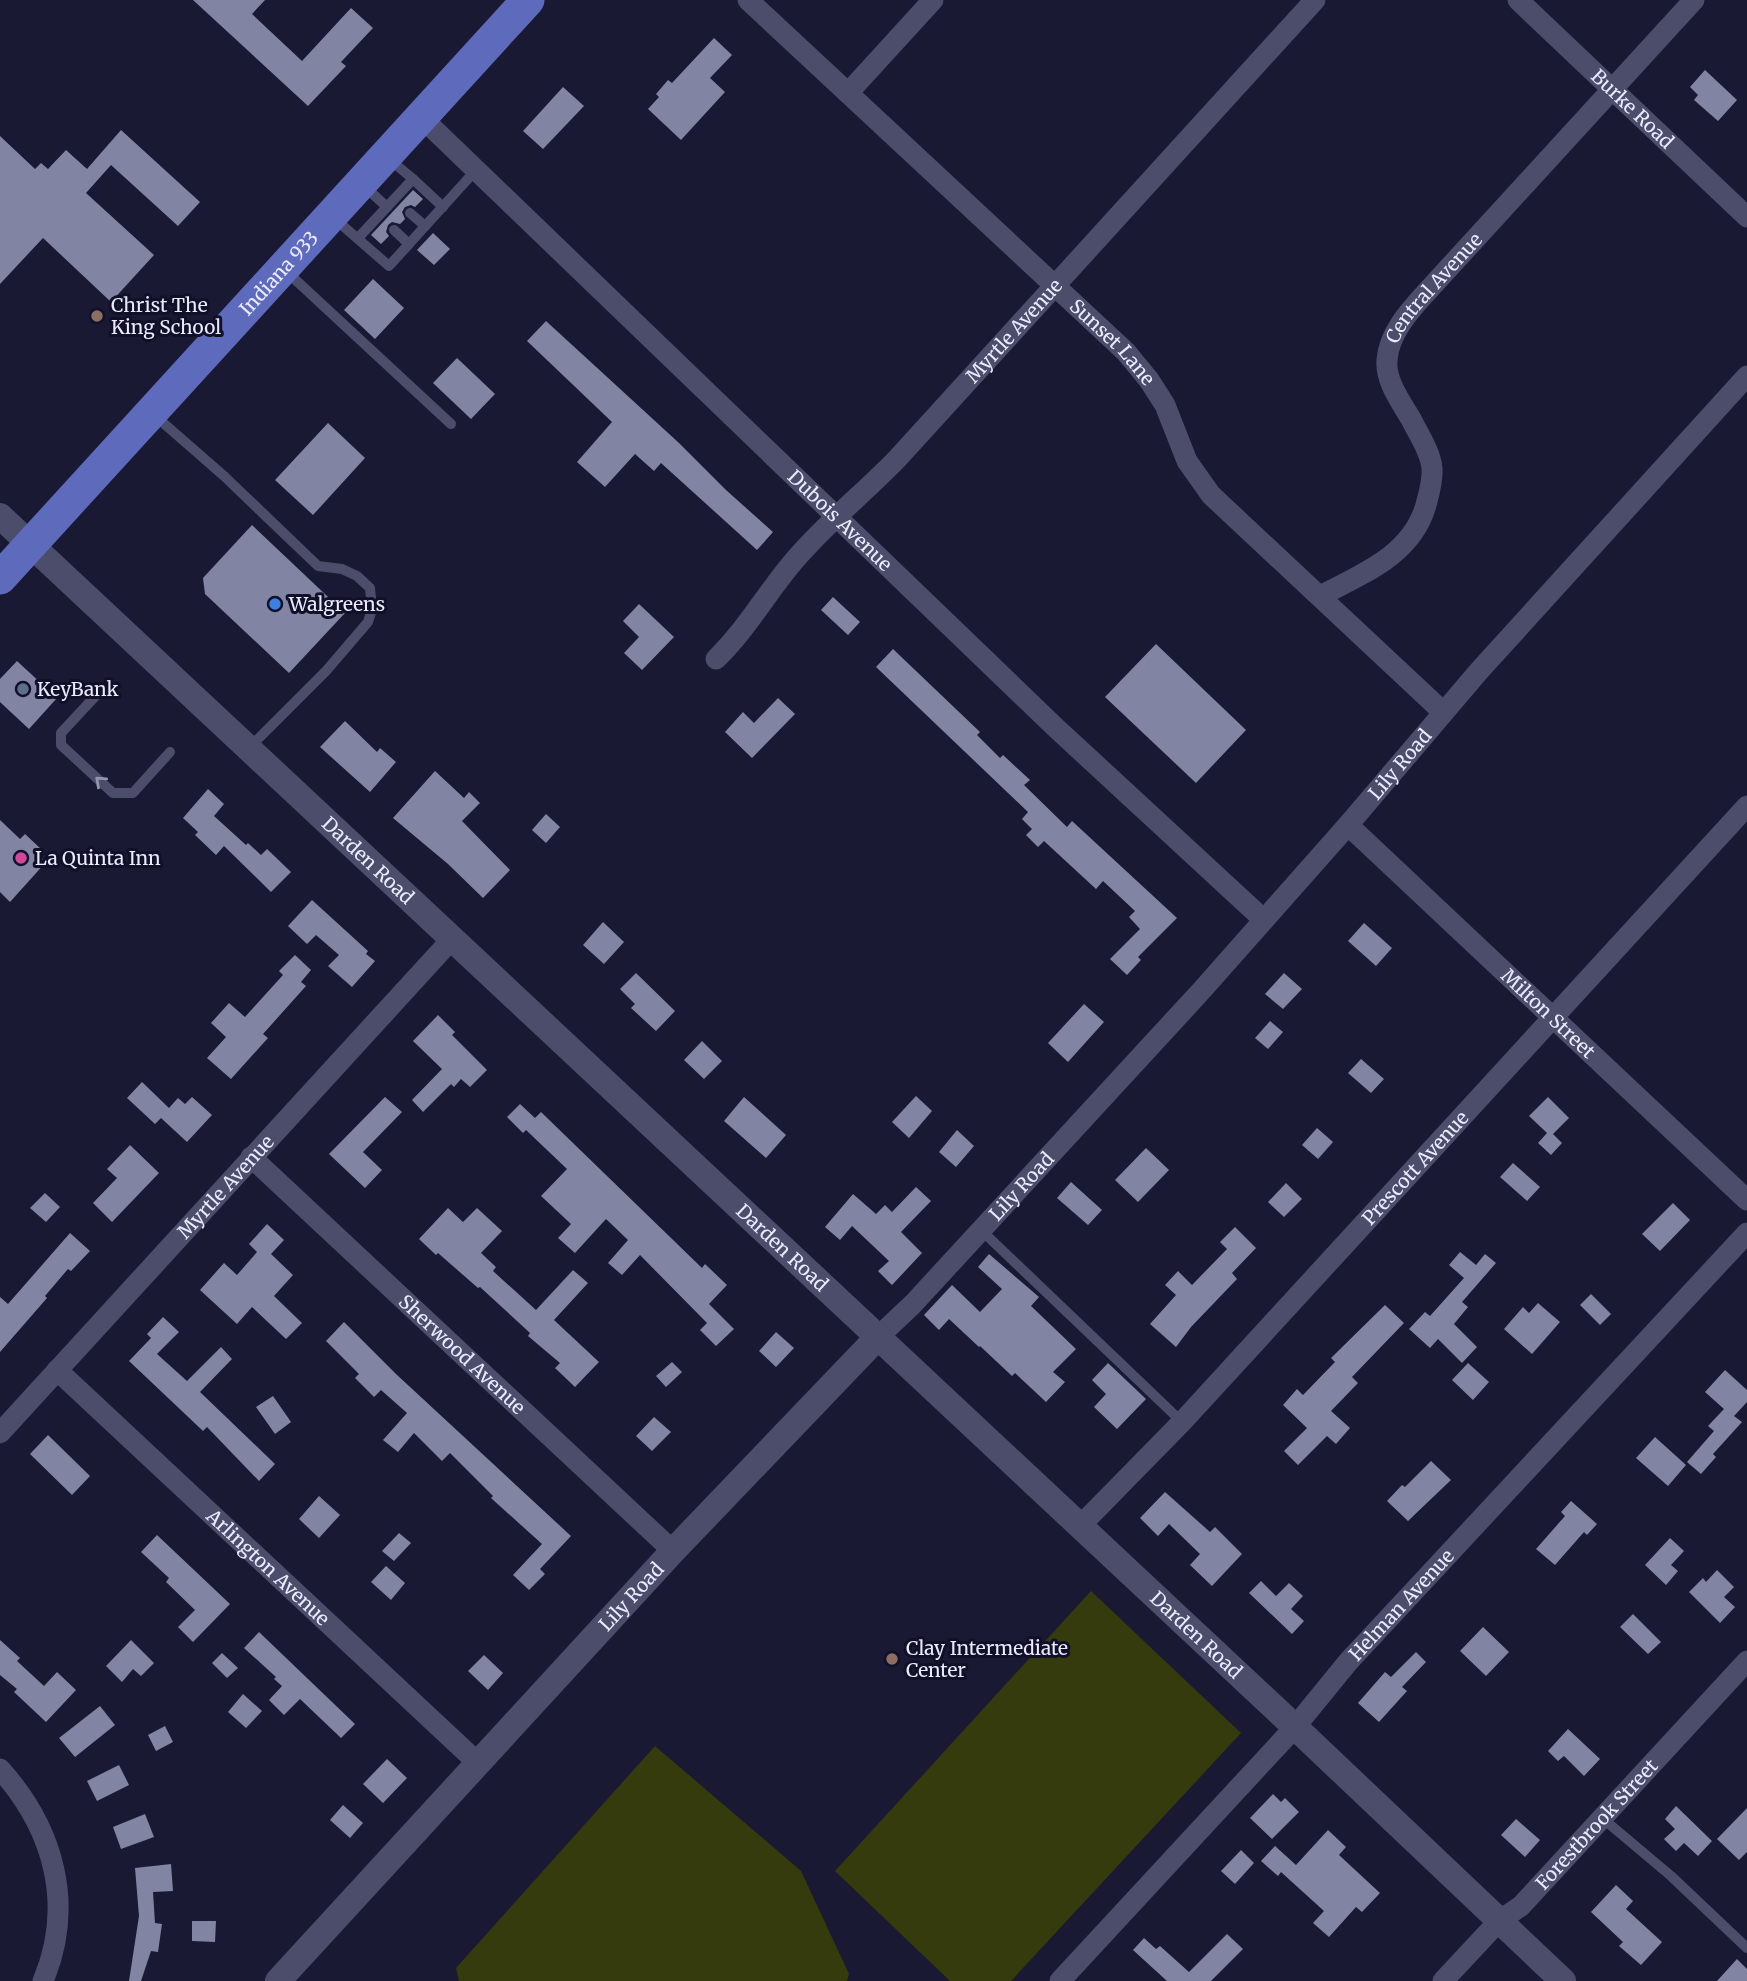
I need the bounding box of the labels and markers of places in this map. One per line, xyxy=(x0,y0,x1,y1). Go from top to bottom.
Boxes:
place label: Christ The King School xyxy=(111,293,221,339)
marker: Christ The King School xyxy=(89,308,105,324)
place label: Walgreens xyxy=(288,592,385,616)
marker: Walgreens xyxy=(267,596,283,612)
place label: KeyBank xyxy=(37,677,119,701)
marker: KeyBank xyxy=(15,681,31,697)
place label: La Quinta Inn xyxy=(35,846,161,870)
marker: La Quinta Inn xyxy=(13,850,29,866)
place label: Clay Intermediate Center xyxy=(906,1636,1068,1682)
marker: Clay Intermediate Center xyxy=(884,1651,900,1667)

